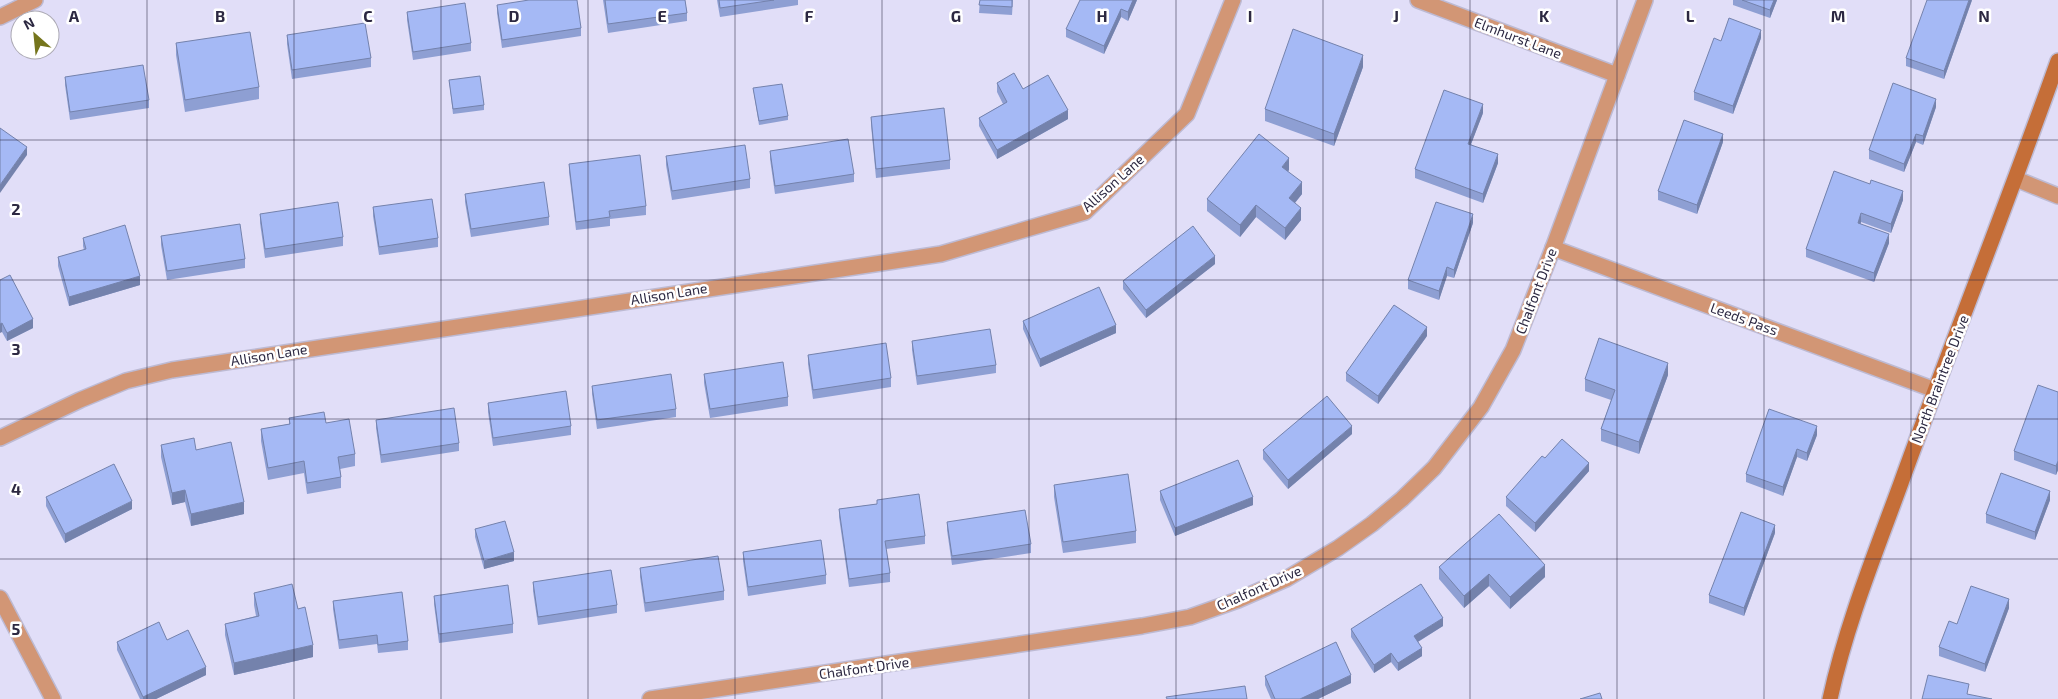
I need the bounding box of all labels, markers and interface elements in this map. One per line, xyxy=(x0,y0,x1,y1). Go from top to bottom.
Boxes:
text: A xyxy=(69,6,80,25)
text: B xyxy=(215,6,225,25)
text: C xyxy=(363,6,373,25)
text: D xyxy=(509,6,520,25)
text: E xyxy=(657,6,667,25)
text: F xyxy=(805,6,814,25)
text: G xyxy=(951,6,961,25)
text: H xyxy=(1096,6,1108,25)
text: I xyxy=(1248,6,1252,25)
text: J xyxy=(1393,6,1399,25)
text: K xyxy=(1539,6,1550,25)
text: L xyxy=(1686,6,1695,25)
text: M xyxy=(1831,6,1845,25)
text: N xyxy=(1978,6,1990,25)
north arrow xyxy=(10,10,60,60)
text: N xyxy=(21,13,37,33)
street label: Elmhurst Lane xyxy=(1472,13,1564,62)
street label: Allison Lane xyxy=(1078,150,1147,215)
text: 2 xyxy=(11,199,21,218)
street label: Chalfont Drive xyxy=(1511,245,1560,336)
street label: Allison Lane xyxy=(629,279,708,308)
street label: Leeds Pass xyxy=(1708,298,1780,339)
street label: North Braintree Drive xyxy=(1907,312,1972,445)
text: 3 xyxy=(11,339,21,358)
street label: Allison Lane xyxy=(229,340,308,369)
text: 4 xyxy=(11,479,21,498)
street label: Chalfont Drive xyxy=(1214,561,1304,614)
text: 5 xyxy=(12,619,21,638)
street label: Chalfont Drive xyxy=(818,653,910,682)

